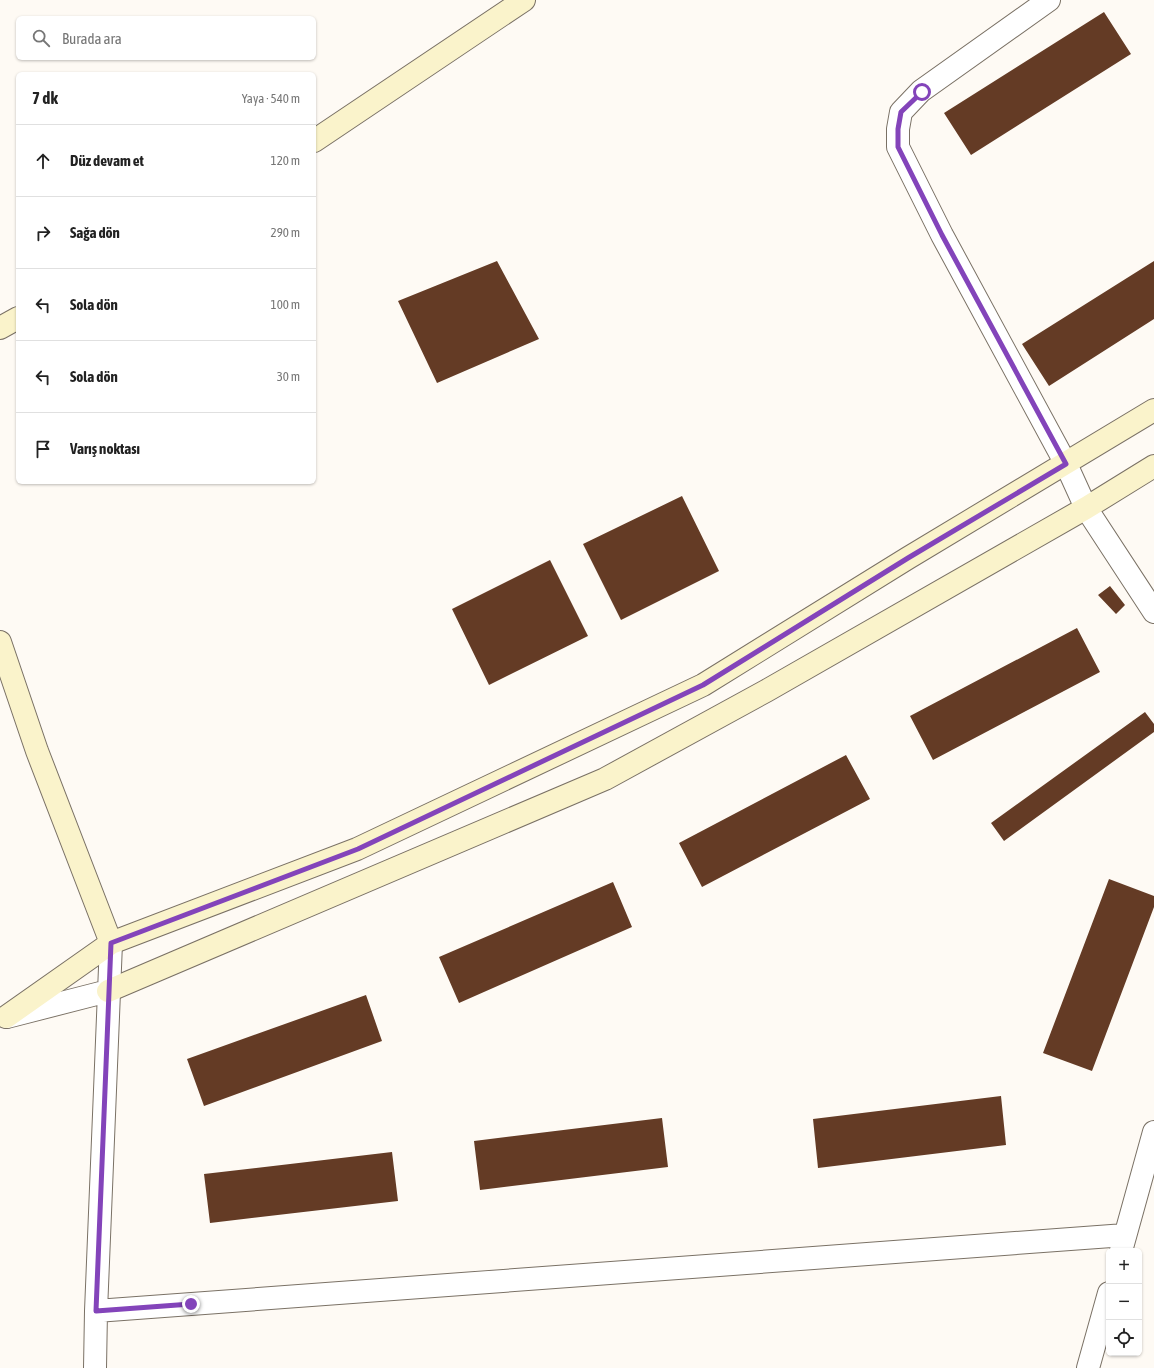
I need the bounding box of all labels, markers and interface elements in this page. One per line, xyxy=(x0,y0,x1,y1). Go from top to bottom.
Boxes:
search box xyxy=(16,16,316,60)
icon: search xyxy=(30,27,52,49)
text: Burada ara xyxy=(62,30,122,47)
route start xyxy=(913,83,931,101)
text: 7 dk xyxy=(32,88,58,108)
text: Yaya · 540 m xyxy=(242,91,300,106)
icon: ahead xyxy=(32,150,54,172)
text: Düz devam et xyxy=(70,152,144,169)
text: 120 m xyxy=(271,153,300,168)
icon: right xyxy=(32,222,54,244)
text: Sağa dön xyxy=(70,224,120,241)
text: 290 m xyxy=(271,225,300,240)
icon: left xyxy=(32,294,54,316)
text: Sola dön xyxy=(70,296,118,313)
text: 100 m xyxy=(271,297,300,312)
icon: left xyxy=(32,366,54,388)
text: Sola dön xyxy=(70,368,118,385)
text: 30 m xyxy=(277,369,300,384)
icon: arrive xyxy=(32,438,54,460)
text: Varış noktası xyxy=(70,440,140,457)
map controls xyxy=(1106,1248,1142,1356)
button: + xyxy=(1106,1248,1142,1284)
button: − xyxy=(1106,1284,1142,1320)
route end xyxy=(182,1295,200,1313)
button: locate xyxy=(1106,1320,1142,1356)

